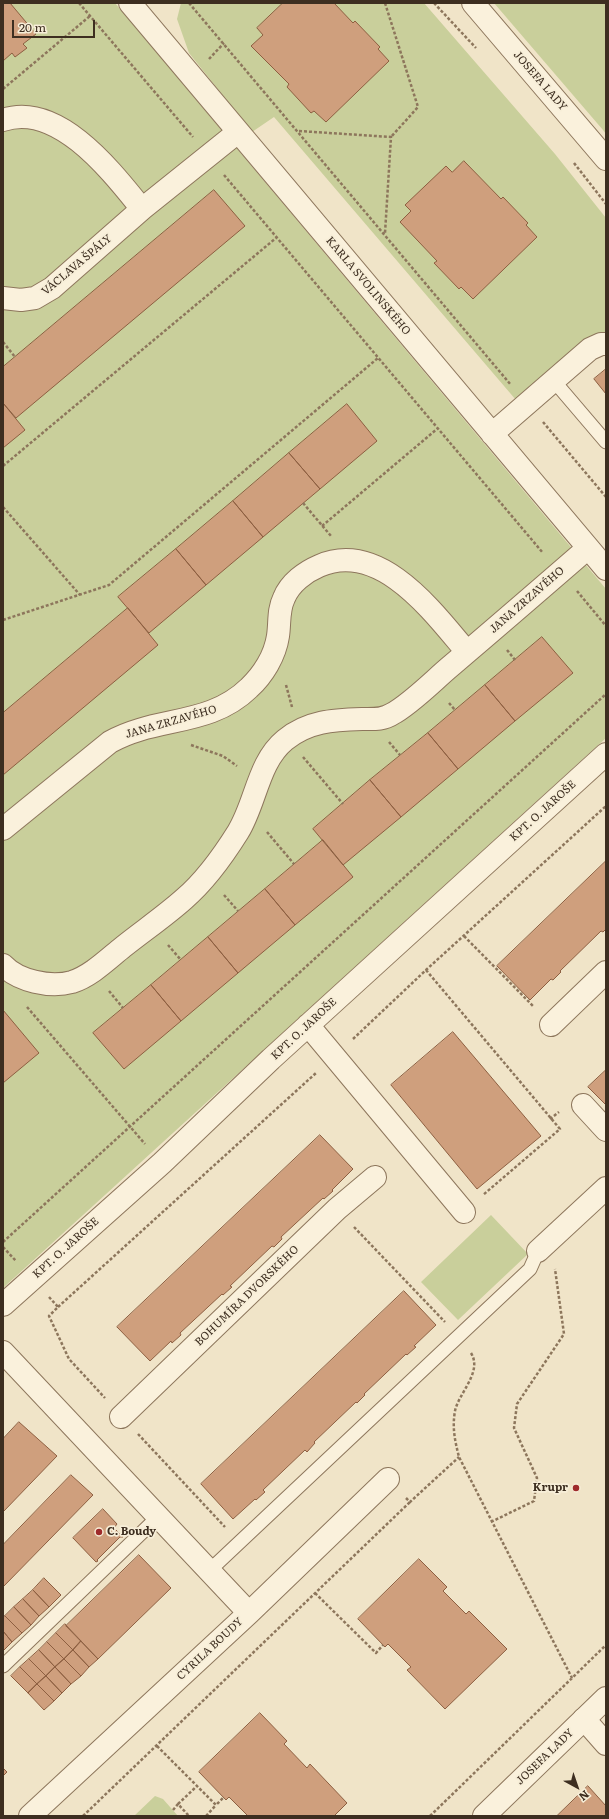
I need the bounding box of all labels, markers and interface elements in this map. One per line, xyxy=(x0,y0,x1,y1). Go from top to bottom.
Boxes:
scale bar xyxy=(14,12,97,38)
text: 20 m xyxy=(19,18,46,36)
street label: JOSEFA LADY xyxy=(510,48,570,114)
street label: VÁCLAVA ŠPÁLY xyxy=(39,232,115,298)
street label: KARLA SVOLINSKÉHO xyxy=(323,234,413,338)
street label: JANA ZRZAVÉHO xyxy=(487,564,567,636)
street label: JANA ZRZAVÉHO xyxy=(124,703,218,741)
street label: KPT. O. JAROŠE xyxy=(507,778,579,844)
street label: KPT. O. JAROŠE xyxy=(269,995,339,1063)
street label: KPT. O. JAROŠE xyxy=(30,1215,102,1281)
street label: BOHUMÍRA DVORSKÉHO xyxy=(192,1243,302,1349)
place label: Krupr xyxy=(533,1481,568,1495)
marker: Krupr xyxy=(571,1483,581,1493)
place label: C. Boudy xyxy=(107,1525,156,1539)
marker: C. Boudy xyxy=(94,1527,104,1537)
street label: CYRILA BOUDY xyxy=(174,1615,246,1683)
street label: JOSEFA LADY xyxy=(513,1726,577,1788)
north arrow xyxy=(557,1767,597,1807)
text: N xyxy=(576,1787,593,1805)

